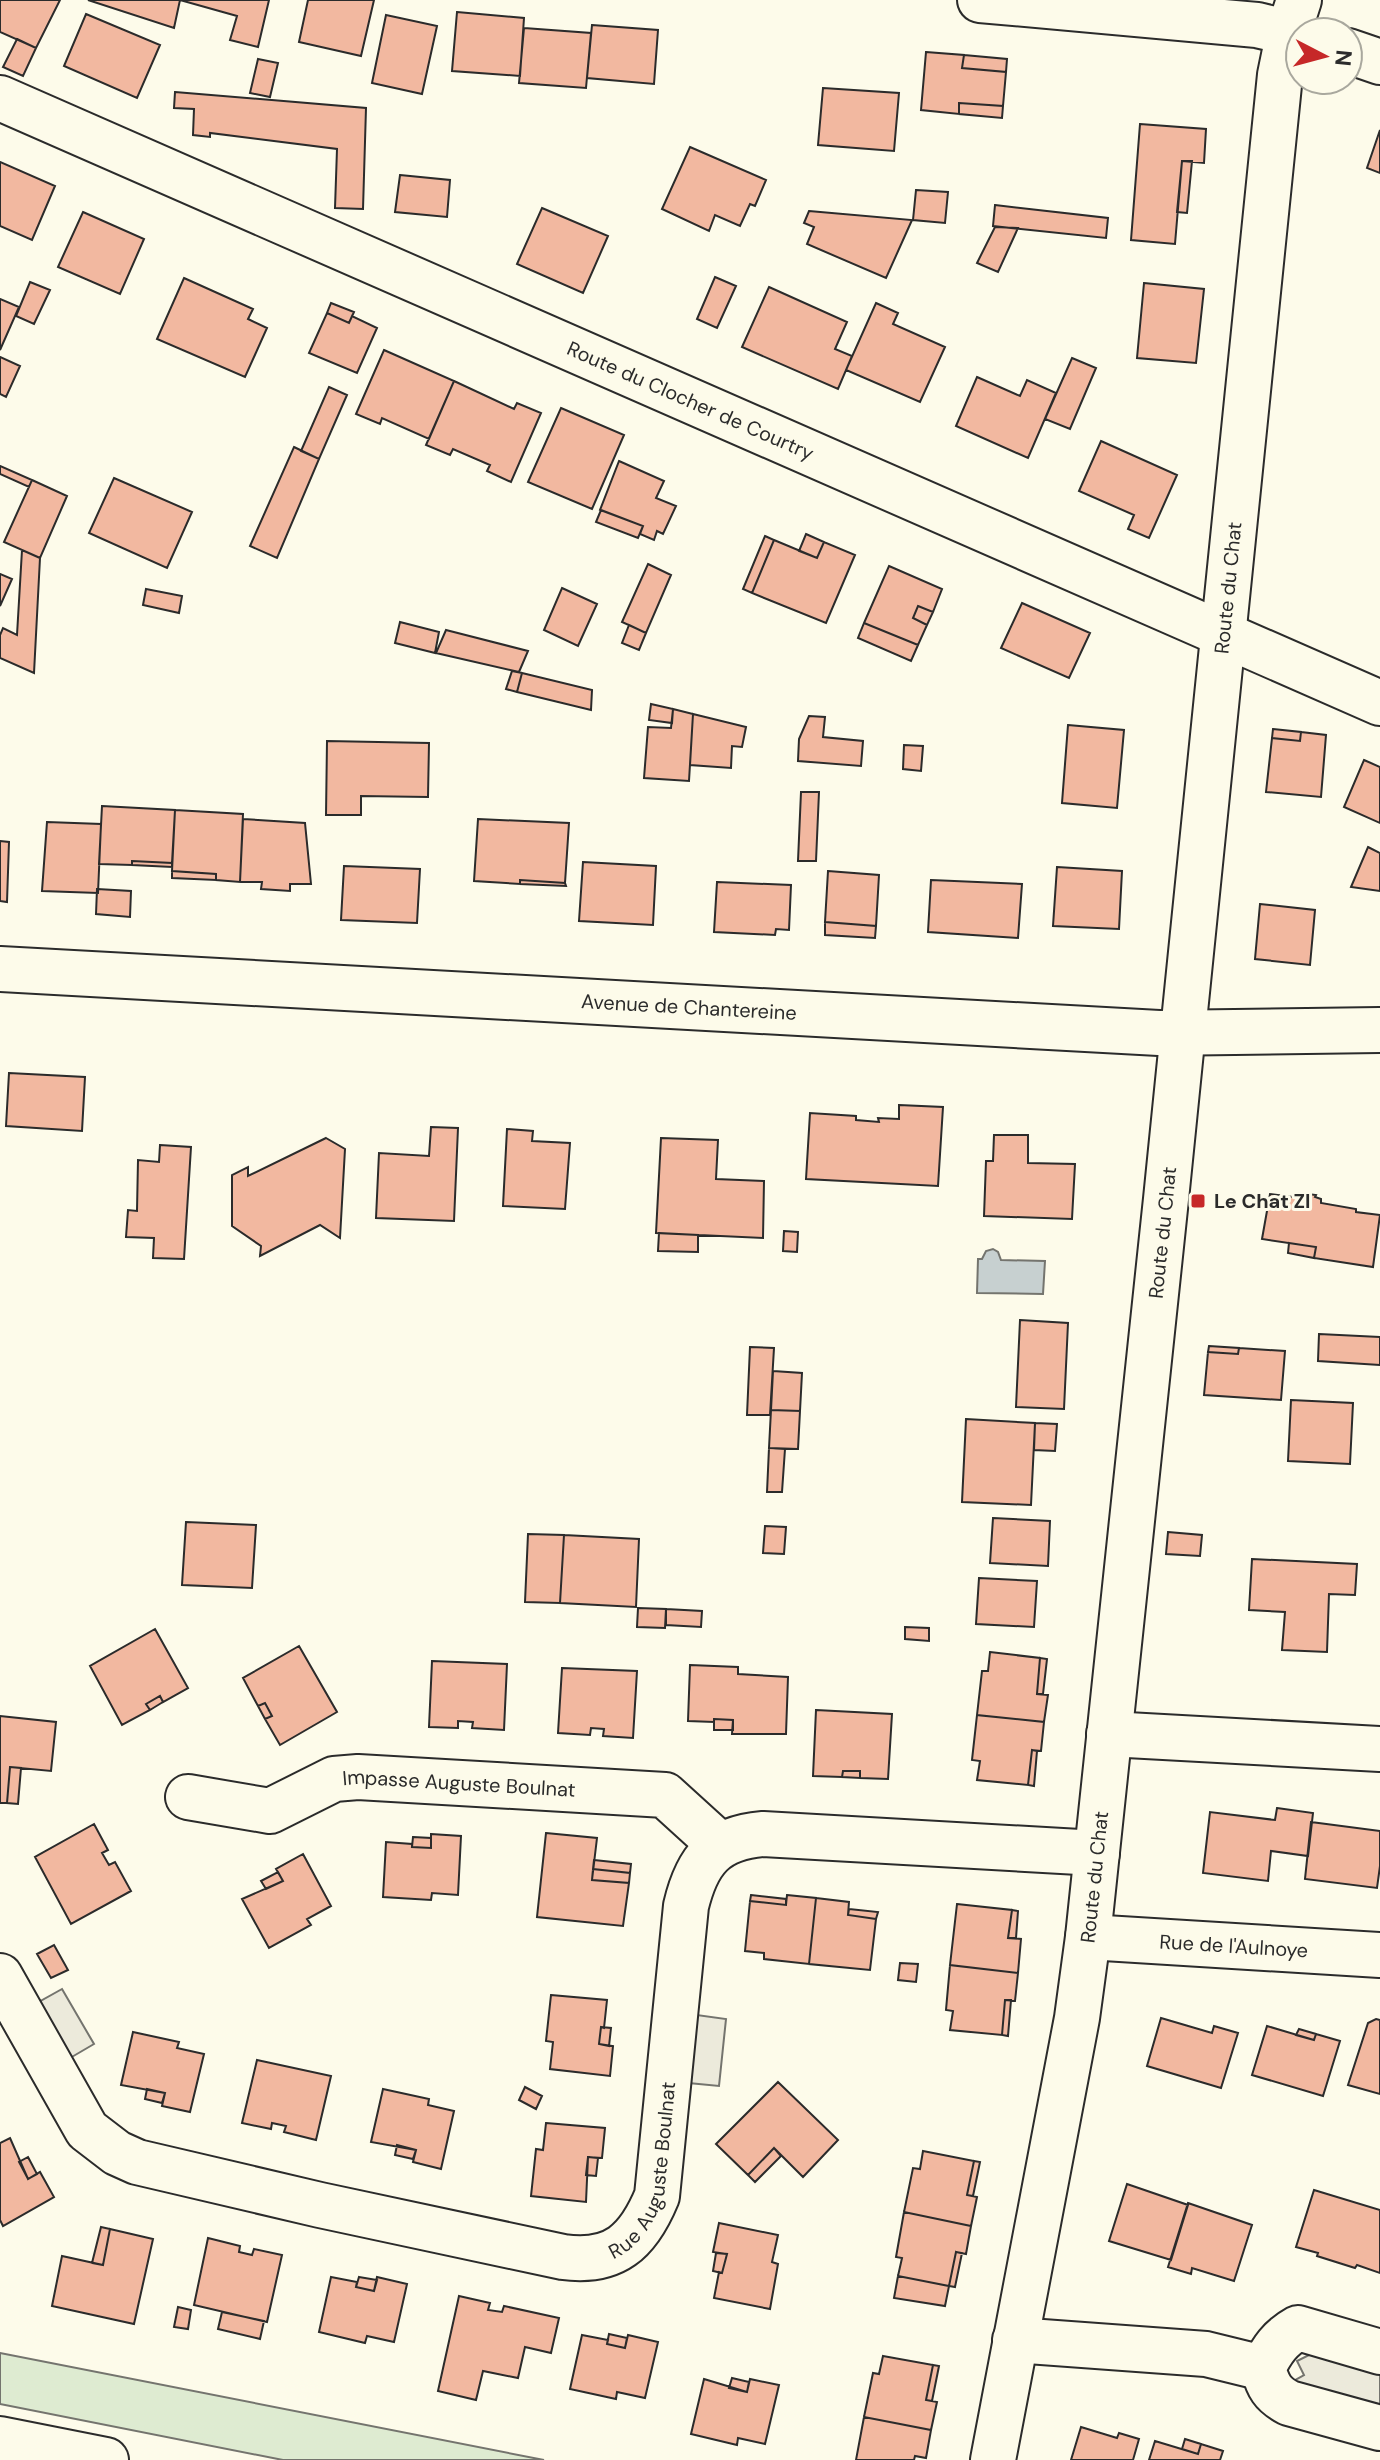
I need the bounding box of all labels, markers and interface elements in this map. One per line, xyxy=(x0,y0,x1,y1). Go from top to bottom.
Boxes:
north arrow xyxy=(1284,16,1364,96)
text: N xyxy=(1328,49,1359,68)
street label: Route du Clocher de Courtry xyxy=(563,335,818,466)
street label: Route du Chat xyxy=(1208,521,1248,655)
street label: Avenue de Chantereine xyxy=(580,988,797,1026)
street label: Route du Chat xyxy=(1143,1165,1182,1300)
place label: Le Chat ZI xyxy=(1214,1188,1311,1214)
marker: Le Chat ZI xyxy=(1189,1192,1207,1210)
street label: Impasse Auguste Boulnat xyxy=(341,1763,577,1803)
street label: Route du Chat xyxy=(1074,1810,1114,1945)
street label: Rue de l'Aulnoye xyxy=(1159,1928,1309,1964)
street label: Rue Auguste Boulnat xyxy=(604,2080,681,2265)

